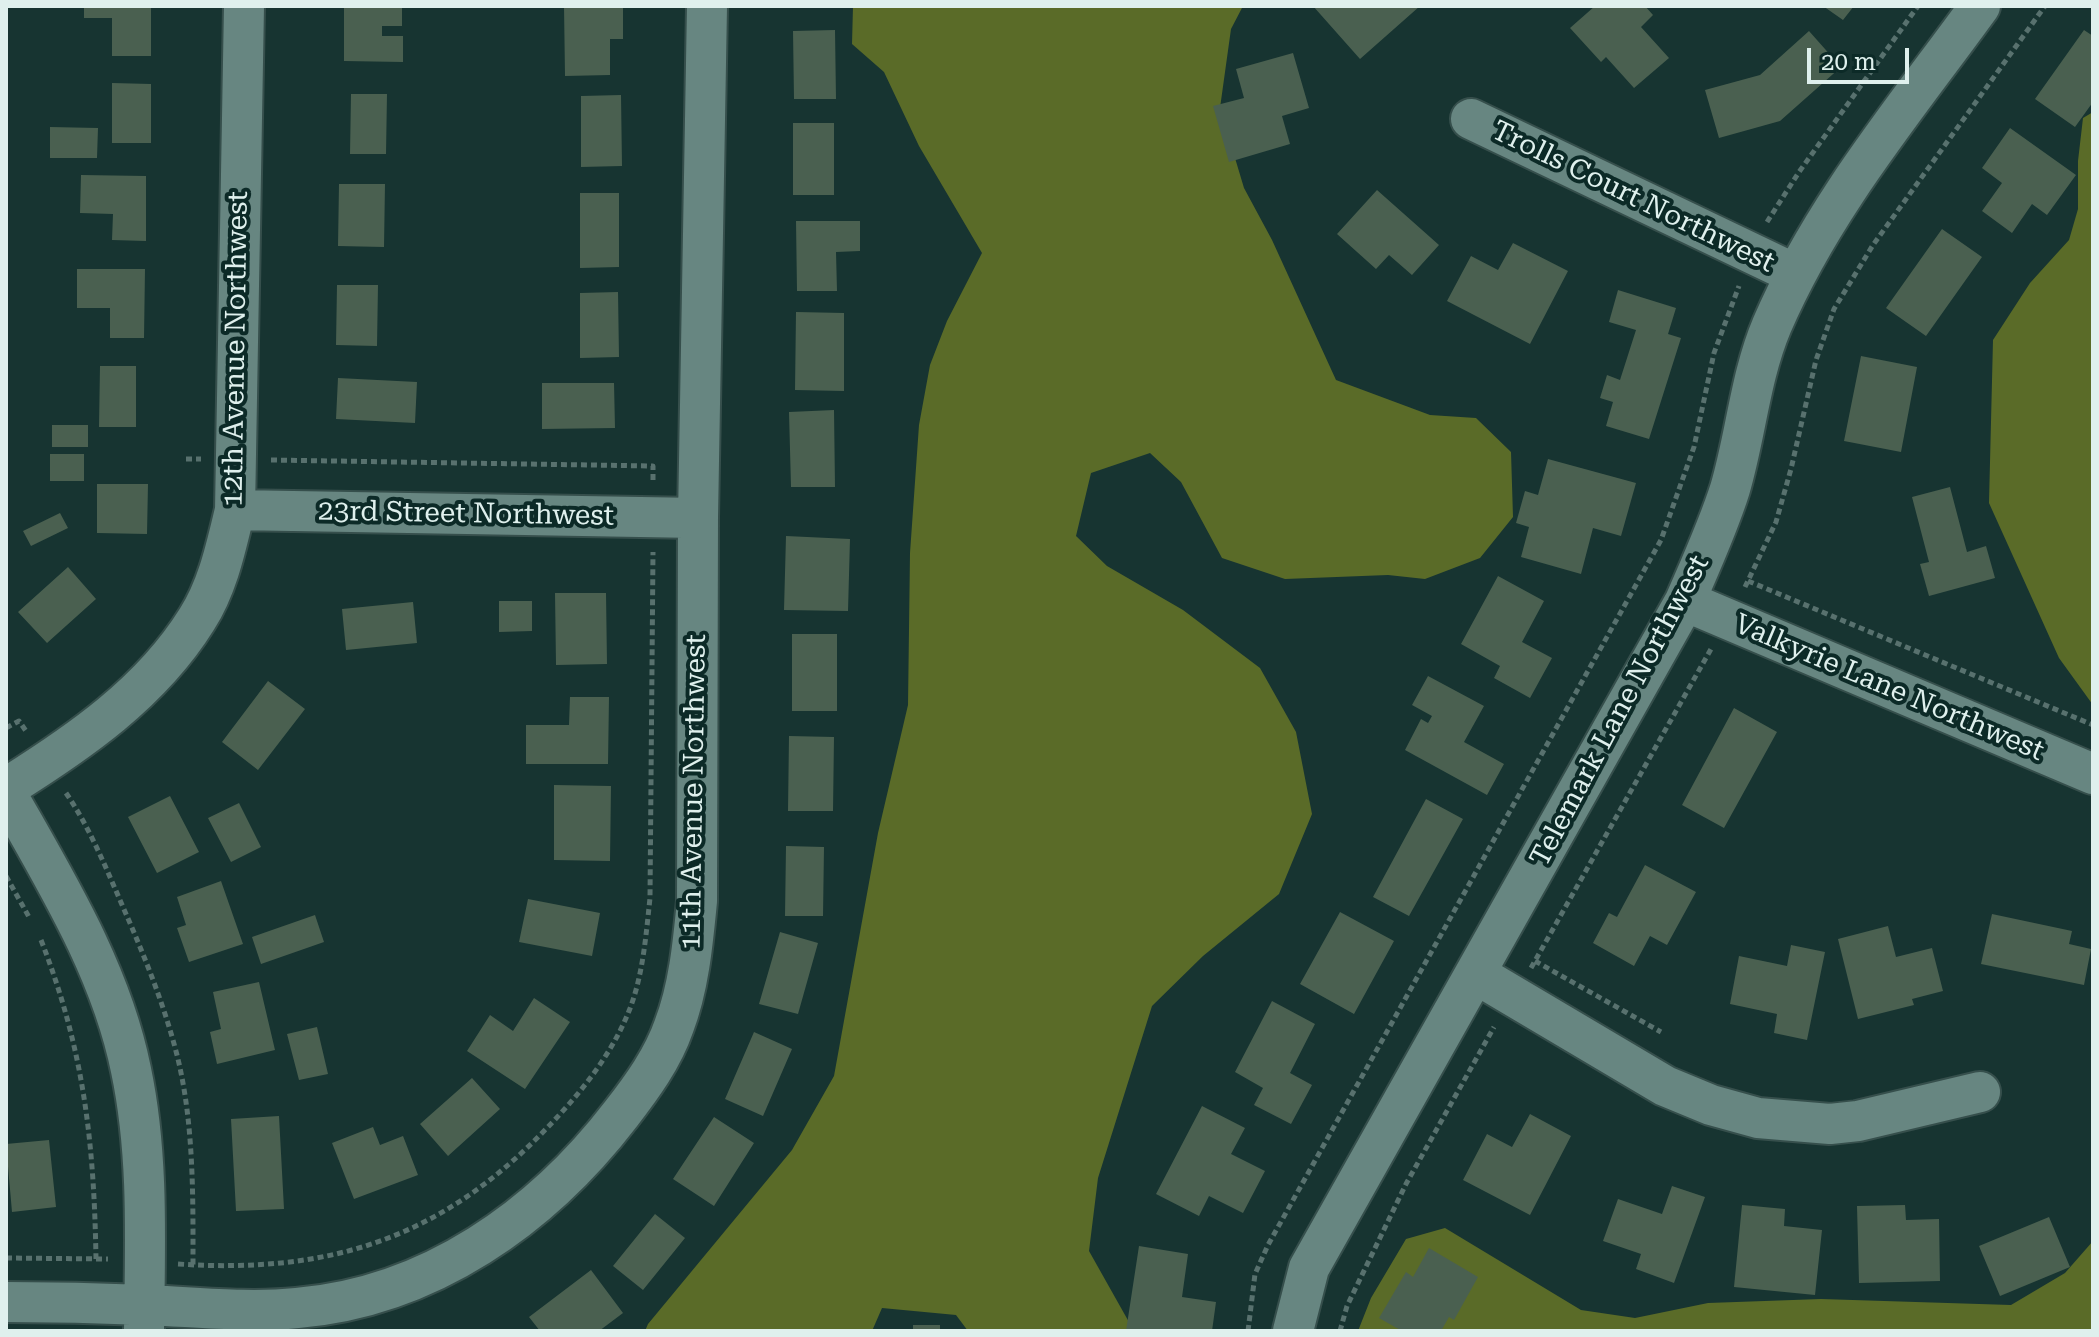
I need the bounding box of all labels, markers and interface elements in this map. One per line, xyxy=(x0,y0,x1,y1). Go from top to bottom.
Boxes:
scale bar xyxy=(1811,32,1913,82)
text: 20 m xyxy=(1821,48,1876,76)
street label: Trolls Court Northwest xyxy=(1486,114,1780,280)
street label: 12th Avenue Northwest xyxy=(216,191,256,507)
street label: 23rd Street Northwest xyxy=(318,495,614,533)
street label: Telemark Lane Northwest xyxy=(1524,550,1716,872)
street label: Valkyrie Lane Northwest xyxy=(1729,607,2049,769)
street label: 11th Avenue Northwest xyxy=(674,634,714,950)

